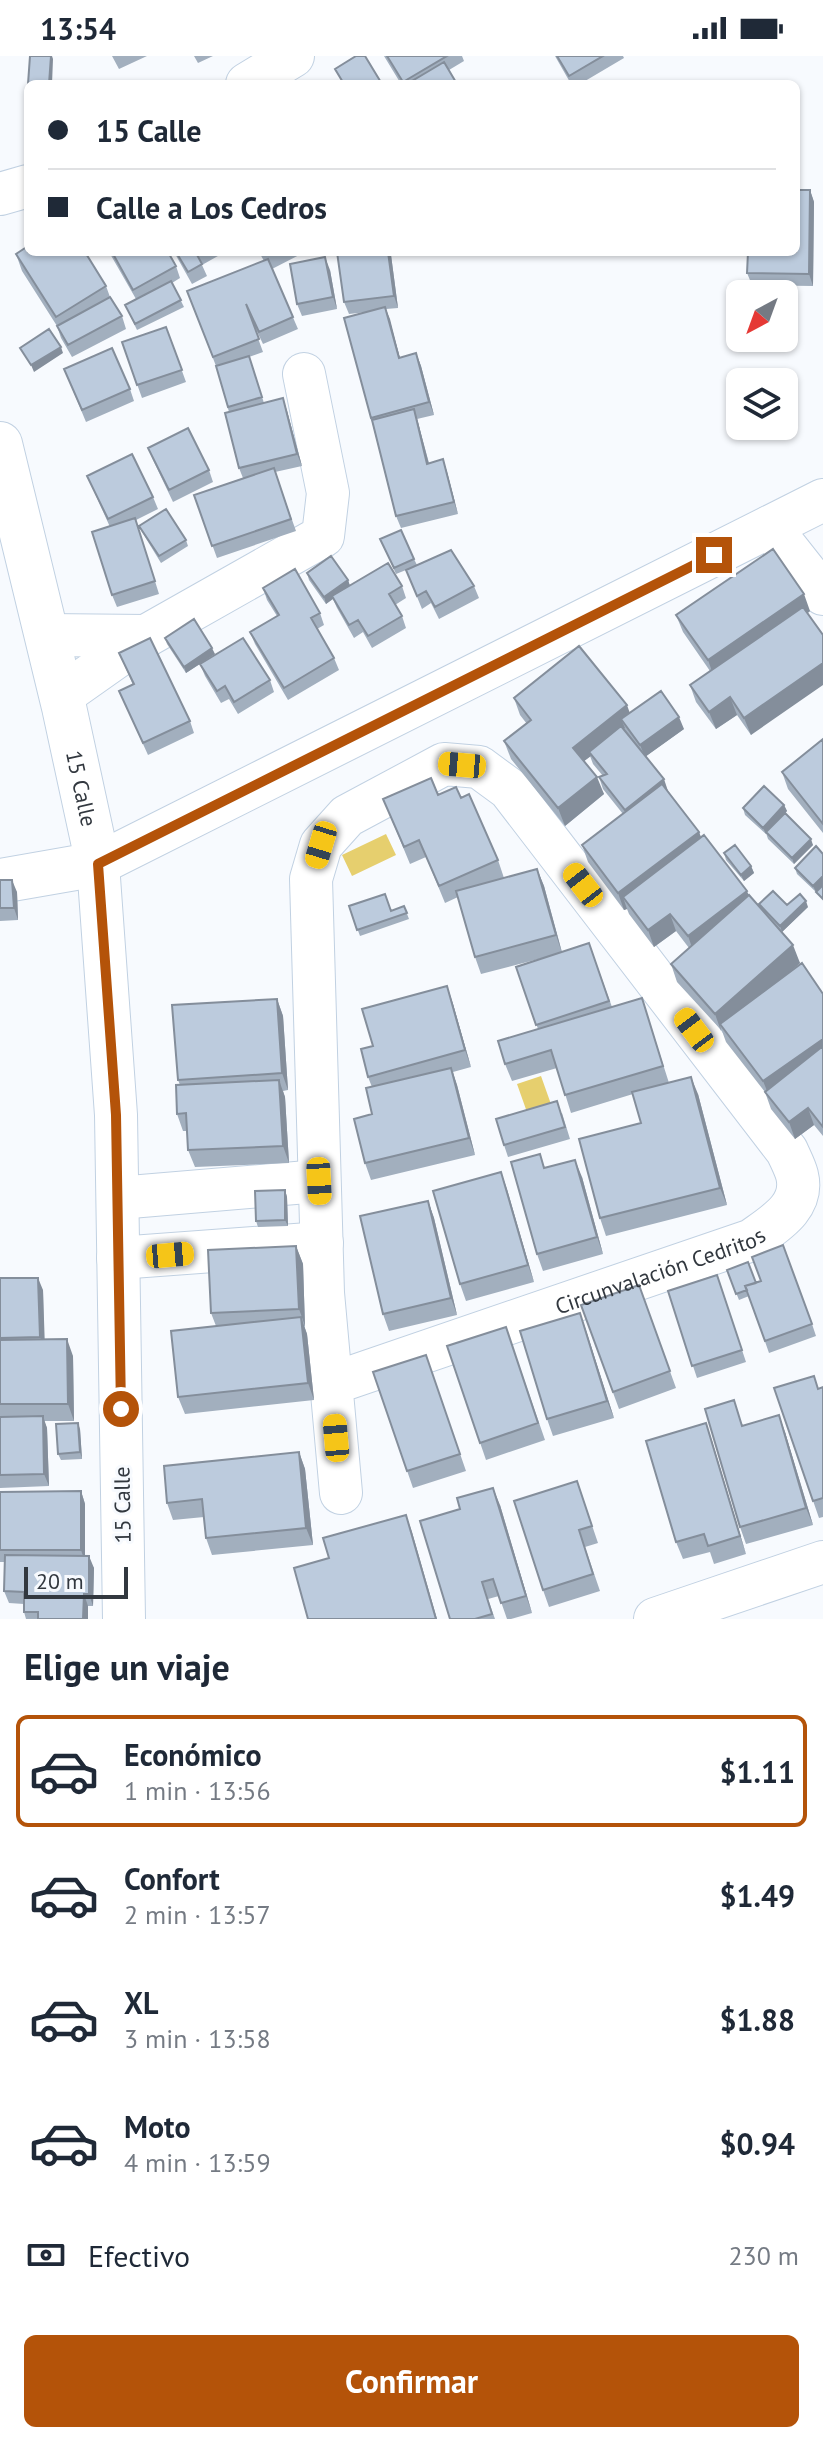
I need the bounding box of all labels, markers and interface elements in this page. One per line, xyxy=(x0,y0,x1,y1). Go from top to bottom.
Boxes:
text: 13:54 xyxy=(40,9,116,48)
text: 15 Calle xyxy=(96,111,201,150)
text: Calle a Los Cedros xyxy=(96,188,327,227)
north arrow xyxy=(726,280,798,352)
map controls xyxy=(726,280,798,440)
button: layers xyxy=(726,368,798,440)
route end xyxy=(696,537,732,573)
street label: 15 Calle xyxy=(60,748,103,829)
car xyxy=(437,751,487,779)
car xyxy=(303,819,339,871)
car xyxy=(559,859,607,911)
car xyxy=(670,1004,718,1056)
car xyxy=(306,1156,332,1206)
street label: Circunvalación Cedritos xyxy=(551,1221,771,1320)
car xyxy=(145,1241,195,1269)
route start xyxy=(103,1391,139,1427)
car xyxy=(322,1413,350,1463)
street label: 15 Calle xyxy=(107,1466,137,1544)
scale bar xyxy=(24,1563,128,1599)
text: 20 m xyxy=(36,1567,84,1595)
text: Elige un viaje xyxy=(24,1643,230,1690)
icon: car xyxy=(28,1735,100,1807)
text: Económico xyxy=(124,1735,262,1774)
text: $1.11 xyxy=(720,1752,795,1791)
text: 1 min · 13:56 xyxy=(124,1774,271,1807)
icon: car xyxy=(28,1859,100,1931)
text: Confort xyxy=(124,1859,220,1898)
text: $1.49 xyxy=(720,1876,795,1915)
text: 2 min · 13:57 xyxy=(124,1898,271,1931)
icon: car xyxy=(28,1983,100,2055)
text: XL xyxy=(124,1983,158,2022)
text: $1.88 xyxy=(720,2000,795,2039)
text: 3 min · 13:58 xyxy=(124,2022,271,2055)
icon: car xyxy=(28,2107,100,2179)
text: Moto xyxy=(124,2107,191,2146)
text: $0.94 xyxy=(720,2124,795,2163)
text: 4 min · 13:59 xyxy=(124,2146,271,2179)
icon: cash xyxy=(24,2233,68,2277)
text: Efectivo xyxy=(88,2236,190,2275)
text: 230 m xyxy=(728,2239,799,2272)
button: Confirmar xyxy=(24,2335,799,2427)

